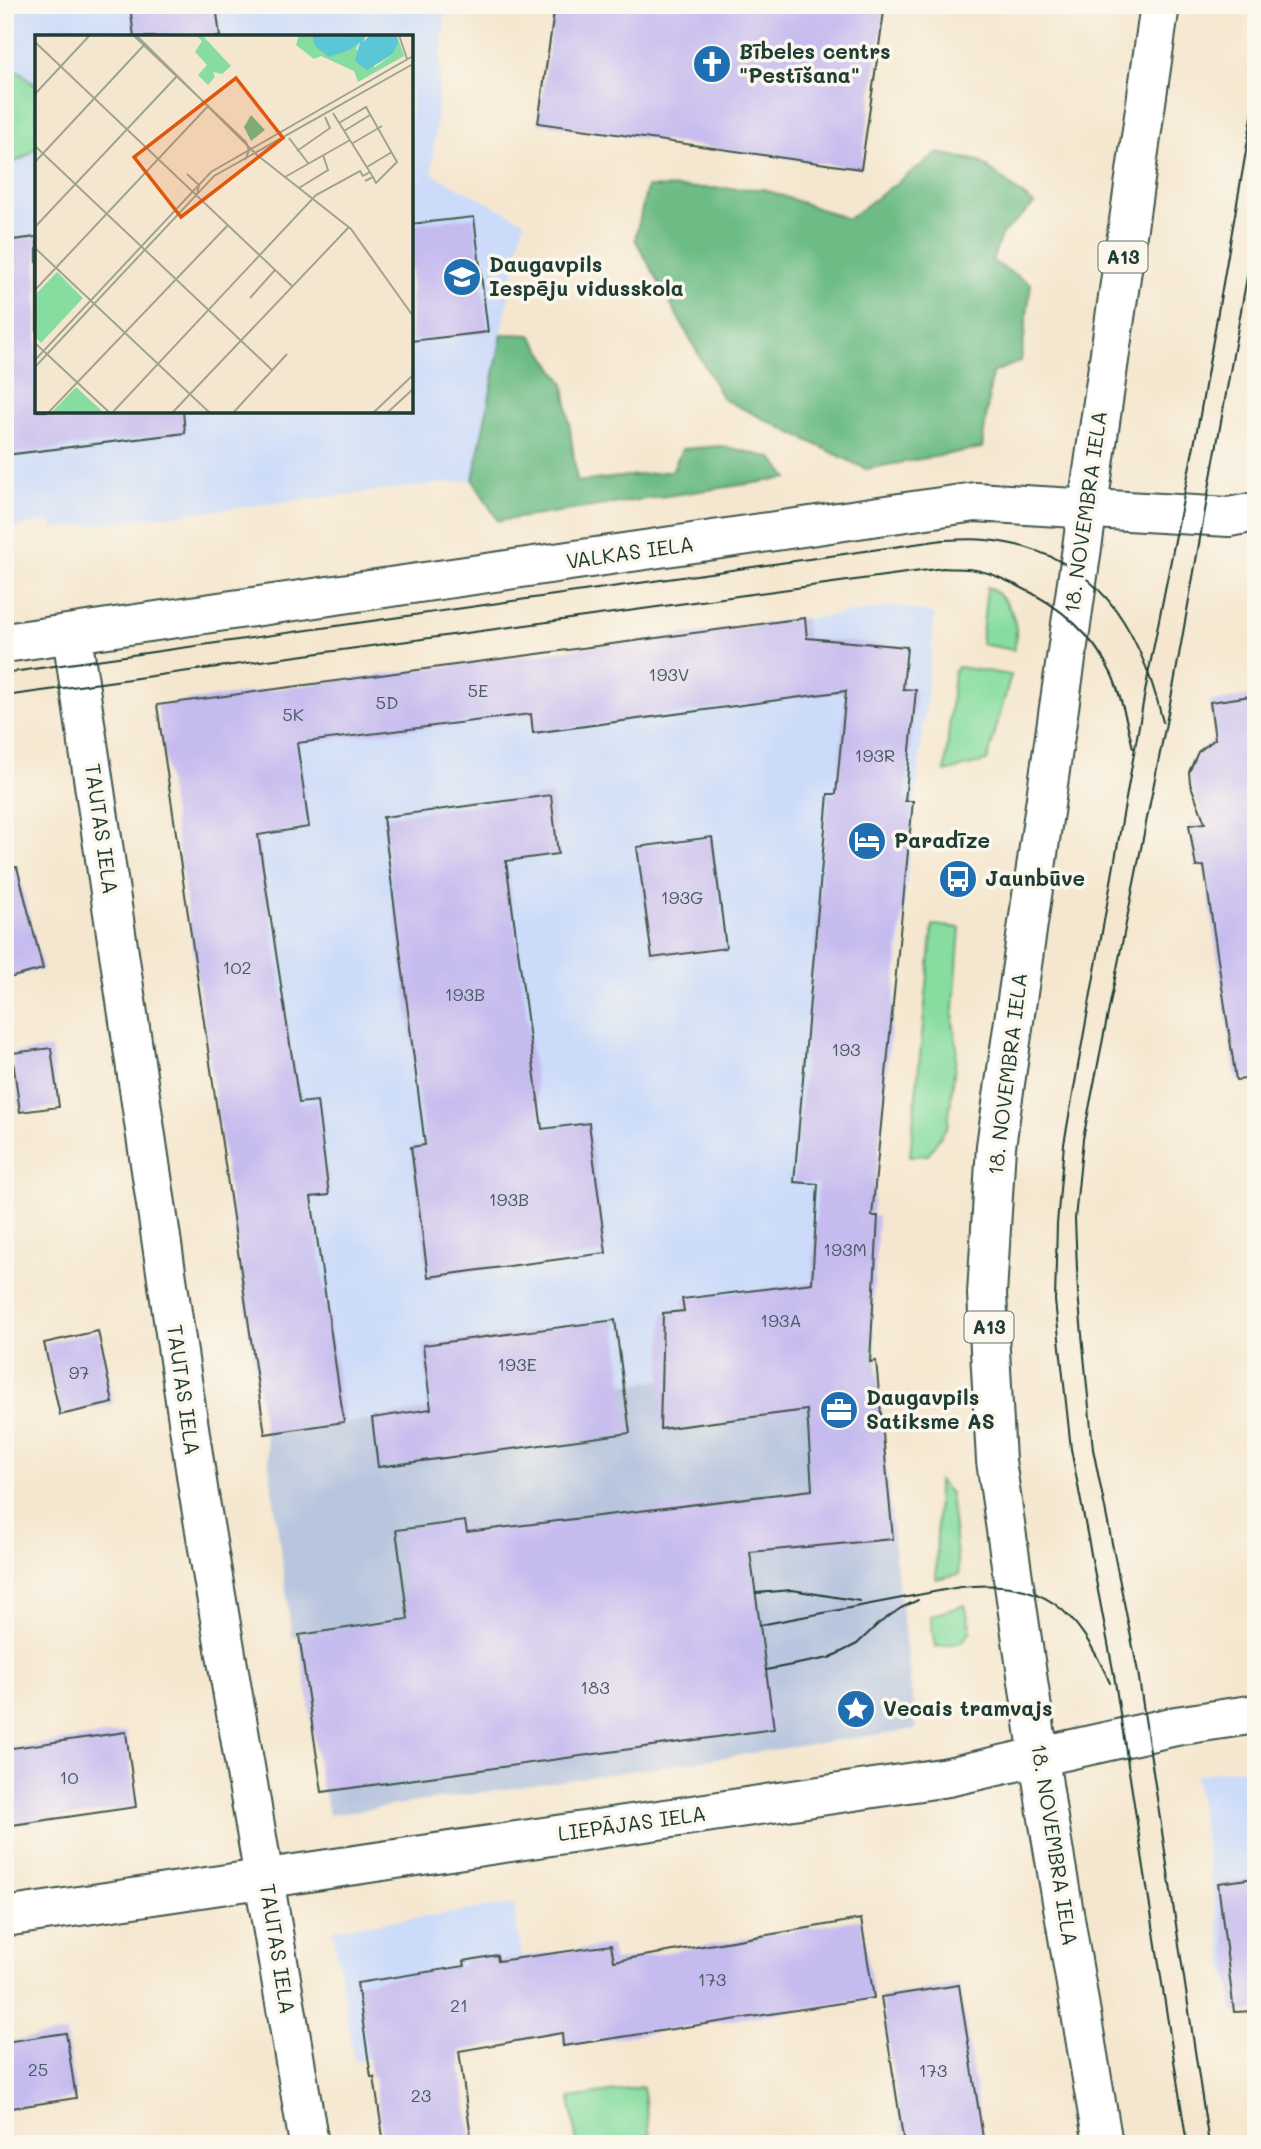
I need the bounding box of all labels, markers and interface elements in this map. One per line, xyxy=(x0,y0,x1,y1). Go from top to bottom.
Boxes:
inset map xyxy=(35,35,413,413)
place label: Bībeles centrs "Pestīšana" xyxy=(739,37,891,88)
church icon: Bībeles centrs "Pestīšana" xyxy=(691,43,733,85)
road number: A13 xyxy=(1098,242,1148,272)
place label: Daugavpils Iespēju vidusskola xyxy=(489,250,684,301)
school or university icon: Daugavpils Iespēju vidusskola xyxy=(441,256,483,298)
street label: 18. NOVEMBRA IELA xyxy=(1057,409,1112,615)
street label: VALKAS IELA xyxy=(564,529,695,574)
house number: 193V xyxy=(649,662,689,686)
house number: 5E xyxy=(468,678,488,702)
house number: 5D xyxy=(376,690,398,714)
house number: 5K xyxy=(282,702,304,726)
house number: 193R xyxy=(855,743,895,767)
street label: TAUTAS IELA xyxy=(80,762,125,896)
hotel icon: Paradīze xyxy=(846,820,888,862)
place label: Paradīze xyxy=(894,826,990,853)
bus stop icon: Jaunbūve xyxy=(937,858,979,900)
place label: Jaunbūve xyxy=(985,864,1085,891)
house number: 193G xyxy=(661,885,703,909)
house number: 102 xyxy=(222,955,252,979)
street label: 18. NOVEMBRA IELA xyxy=(981,971,1032,1177)
house number: 193B xyxy=(445,982,485,1006)
house number: 193 xyxy=(831,1037,861,1061)
house number: 193B xyxy=(489,1187,529,1211)
house number: 193M xyxy=(823,1237,867,1261)
house number: 193A xyxy=(760,1308,802,1332)
road number: A13 xyxy=(964,1312,1014,1343)
street label: TAUTAS IELA xyxy=(162,1323,207,1457)
house number: 193E xyxy=(497,1352,537,1376)
house number: 97 xyxy=(69,1360,89,1384)
place label: Daugavpils Satiksme AS xyxy=(866,1383,995,1434)
office icon: Daugavpils Satiksme AS xyxy=(818,1389,860,1431)
house number: 183 xyxy=(580,1675,610,1699)
place icon: Vecais tramvajs xyxy=(835,1688,877,1730)
place label: Vecais tramvajs xyxy=(883,1694,1053,1721)
street label: 18. NOVEMBRA IELA xyxy=(1026,1742,1085,1948)
house number: 10 xyxy=(59,1765,79,1789)
street label: LIEPĀJAS IELA xyxy=(556,1799,708,1846)
street label: TAUTAS IELA xyxy=(255,1882,302,2016)
house number: 173 xyxy=(698,1967,726,1991)
house number: 21 xyxy=(450,1993,468,2017)
house number: 25 xyxy=(28,2057,48,2081)
house number: 173 xyxy=(919,2058,947,2082)
house number: 23 xyxy=(411,2083,431,2107)

